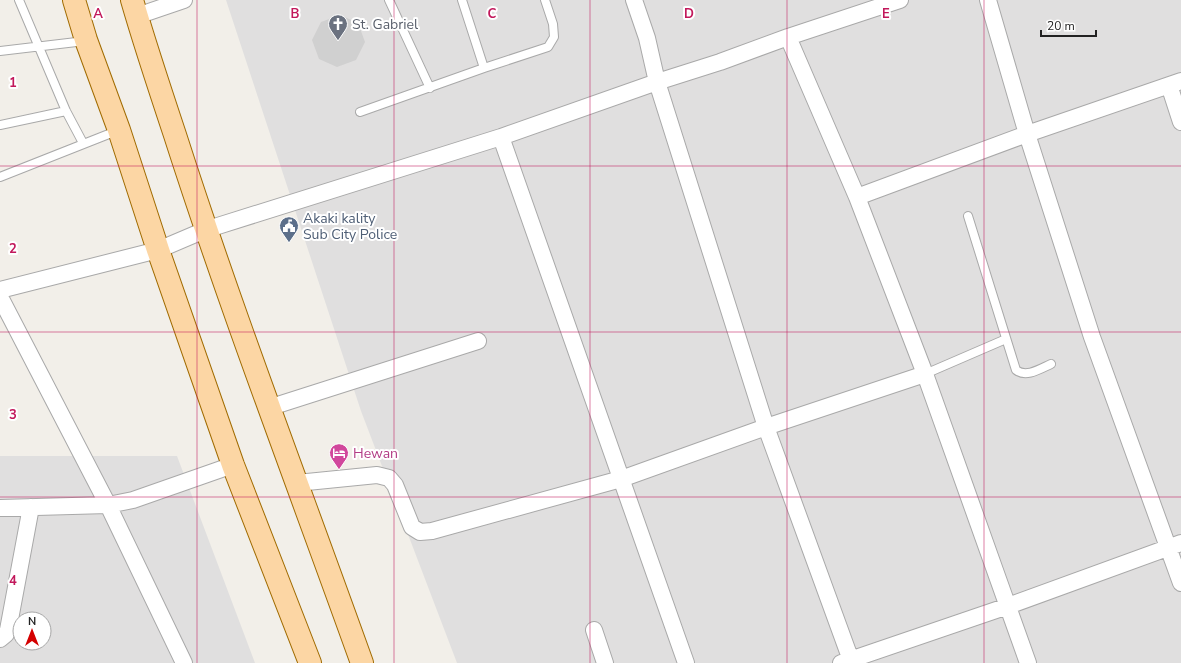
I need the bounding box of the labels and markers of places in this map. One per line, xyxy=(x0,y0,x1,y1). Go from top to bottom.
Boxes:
church icon: St. Gabriel xyxy=(327,13,349,41)
place label: St. Gabriel xyxy=(352,15,419,34)
place label: Akaki kality Sub City Police xyxy=(303,209,397,244)
public building icon: Akaki kality Sub City Police xyxy=(278,215,300,243)
hotel icon: Hewan xyxy=(328,442,350,470)
place label: Hewan xyxy=(353,444,398,463)

